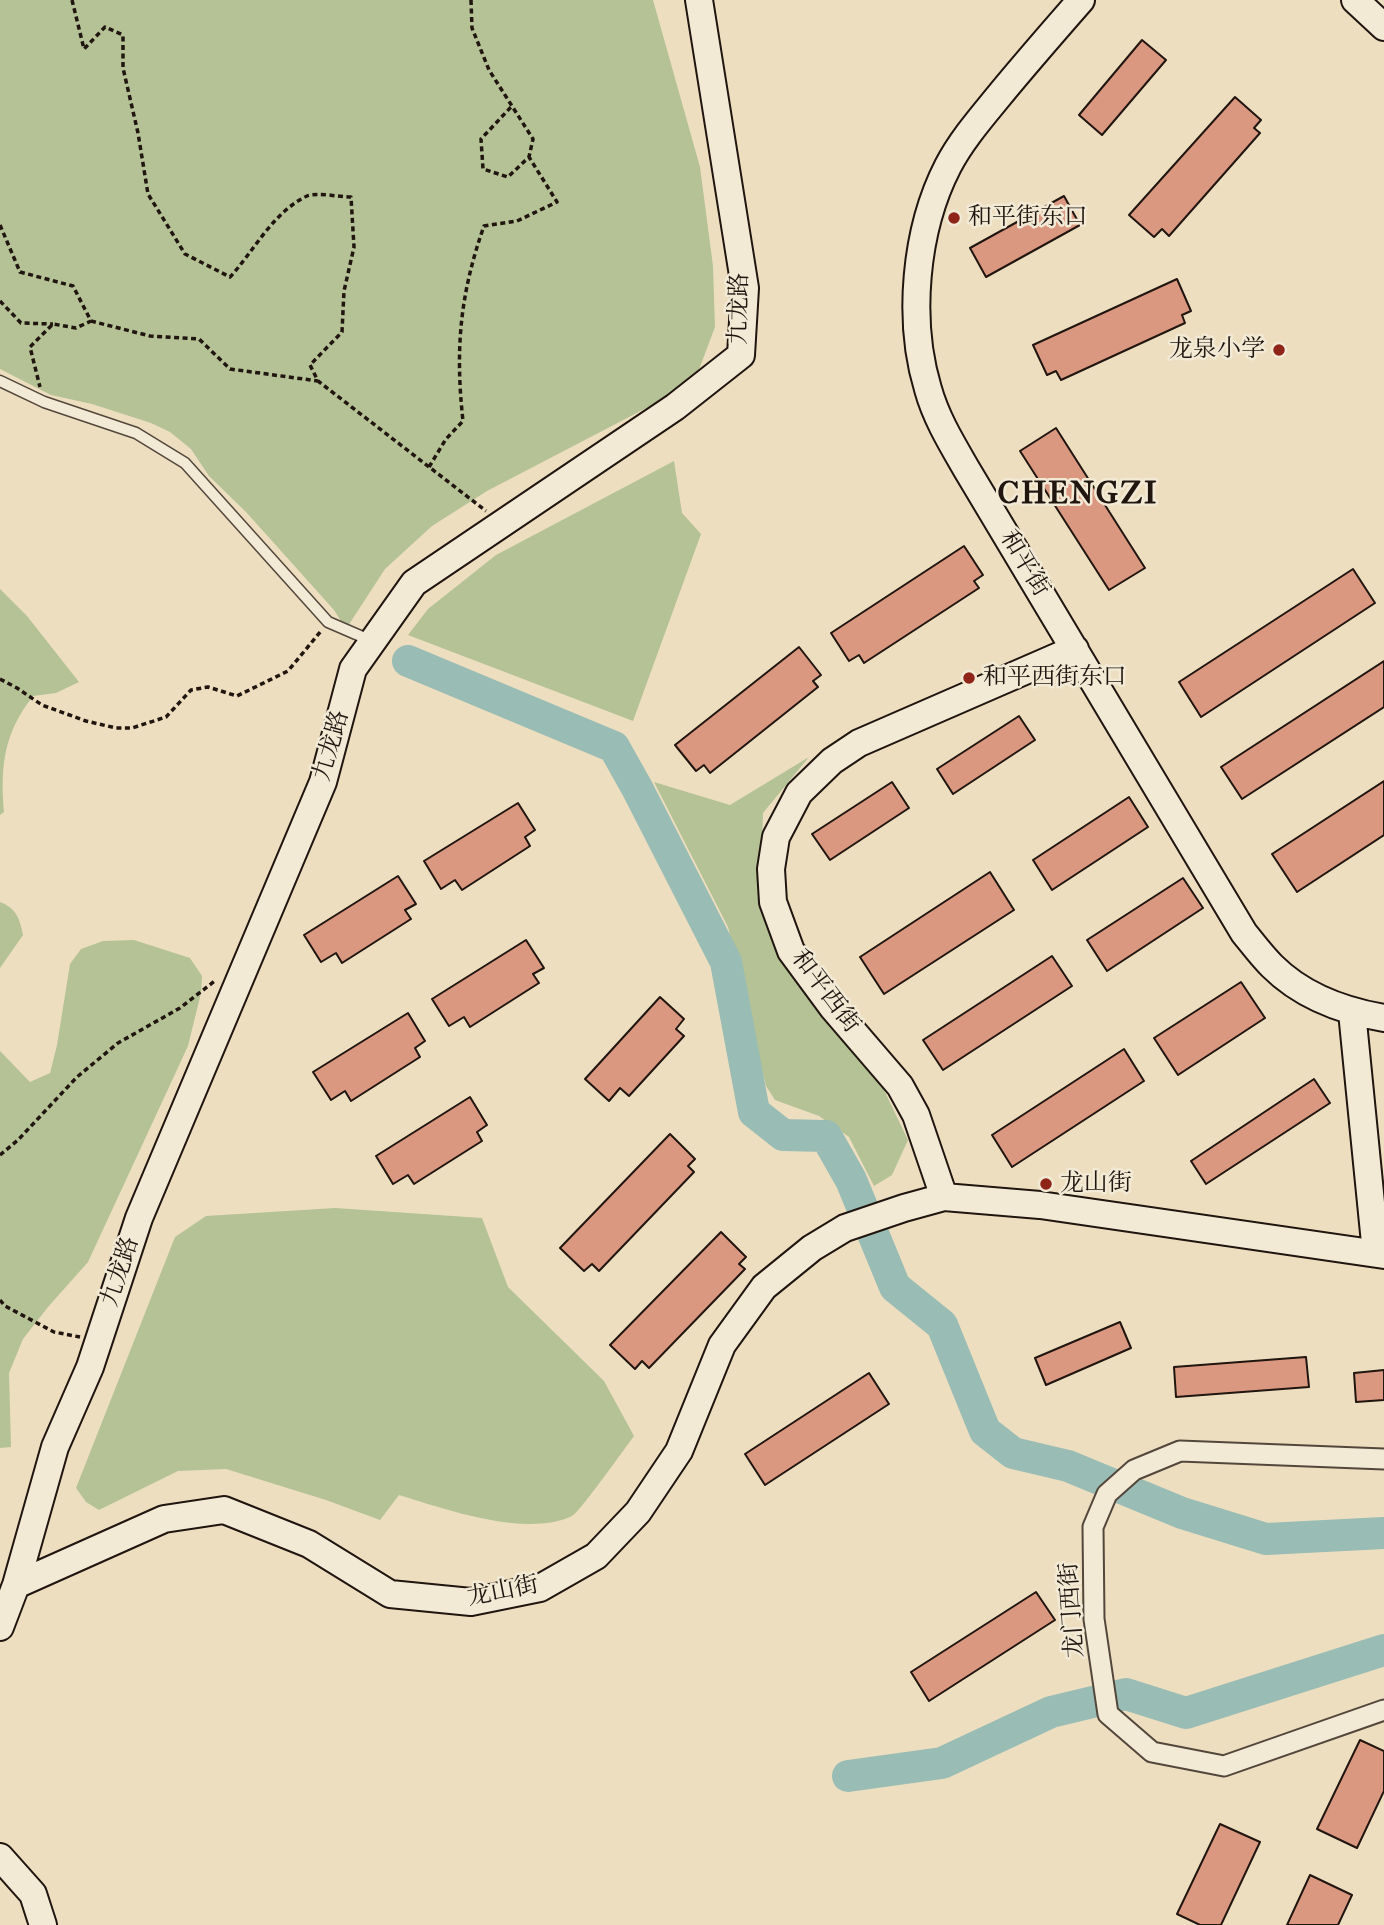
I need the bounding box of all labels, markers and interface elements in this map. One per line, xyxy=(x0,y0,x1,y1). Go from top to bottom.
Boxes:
place label: 和平街东口 xyxy=(968,204,1088,232)
marker: 和平街东口 xyxy=(946,210,962,226)
street label: 九龙路 xyxy=(725,273,755,345)
place label: 龙泉小学 xyxy=(1169,336,1265,364)
marker: 龙泉小学 xyxy=(1271,342,1287,358)
district label: CHENGZI xyxy=(998,476,1158,514)
street label: 和平街 xyxy=(993,526,1055,602)
place label: 和平西街东口 xyxy=(983,664,1127,692)
marker: 和平西街东口 xyxy=(961,670,977,686)
street label: 九龙路 xyxy=(308,707,356,785)
street label: 和平西街 xyxy=(785,945,865,1039)
place label: 龙山街 xyxy=(1060,1170,1132,1198)
marker: 龙山街 xyxy=(1038,1176,1054,1192)
street label: 九龙路 xyxy=(96,1233,146,1311)
street label: 龙门西街 xyxy=(1055,1561,1091,1659)
street label: 龙山街 xyxy=(465,1571,541,1613)

